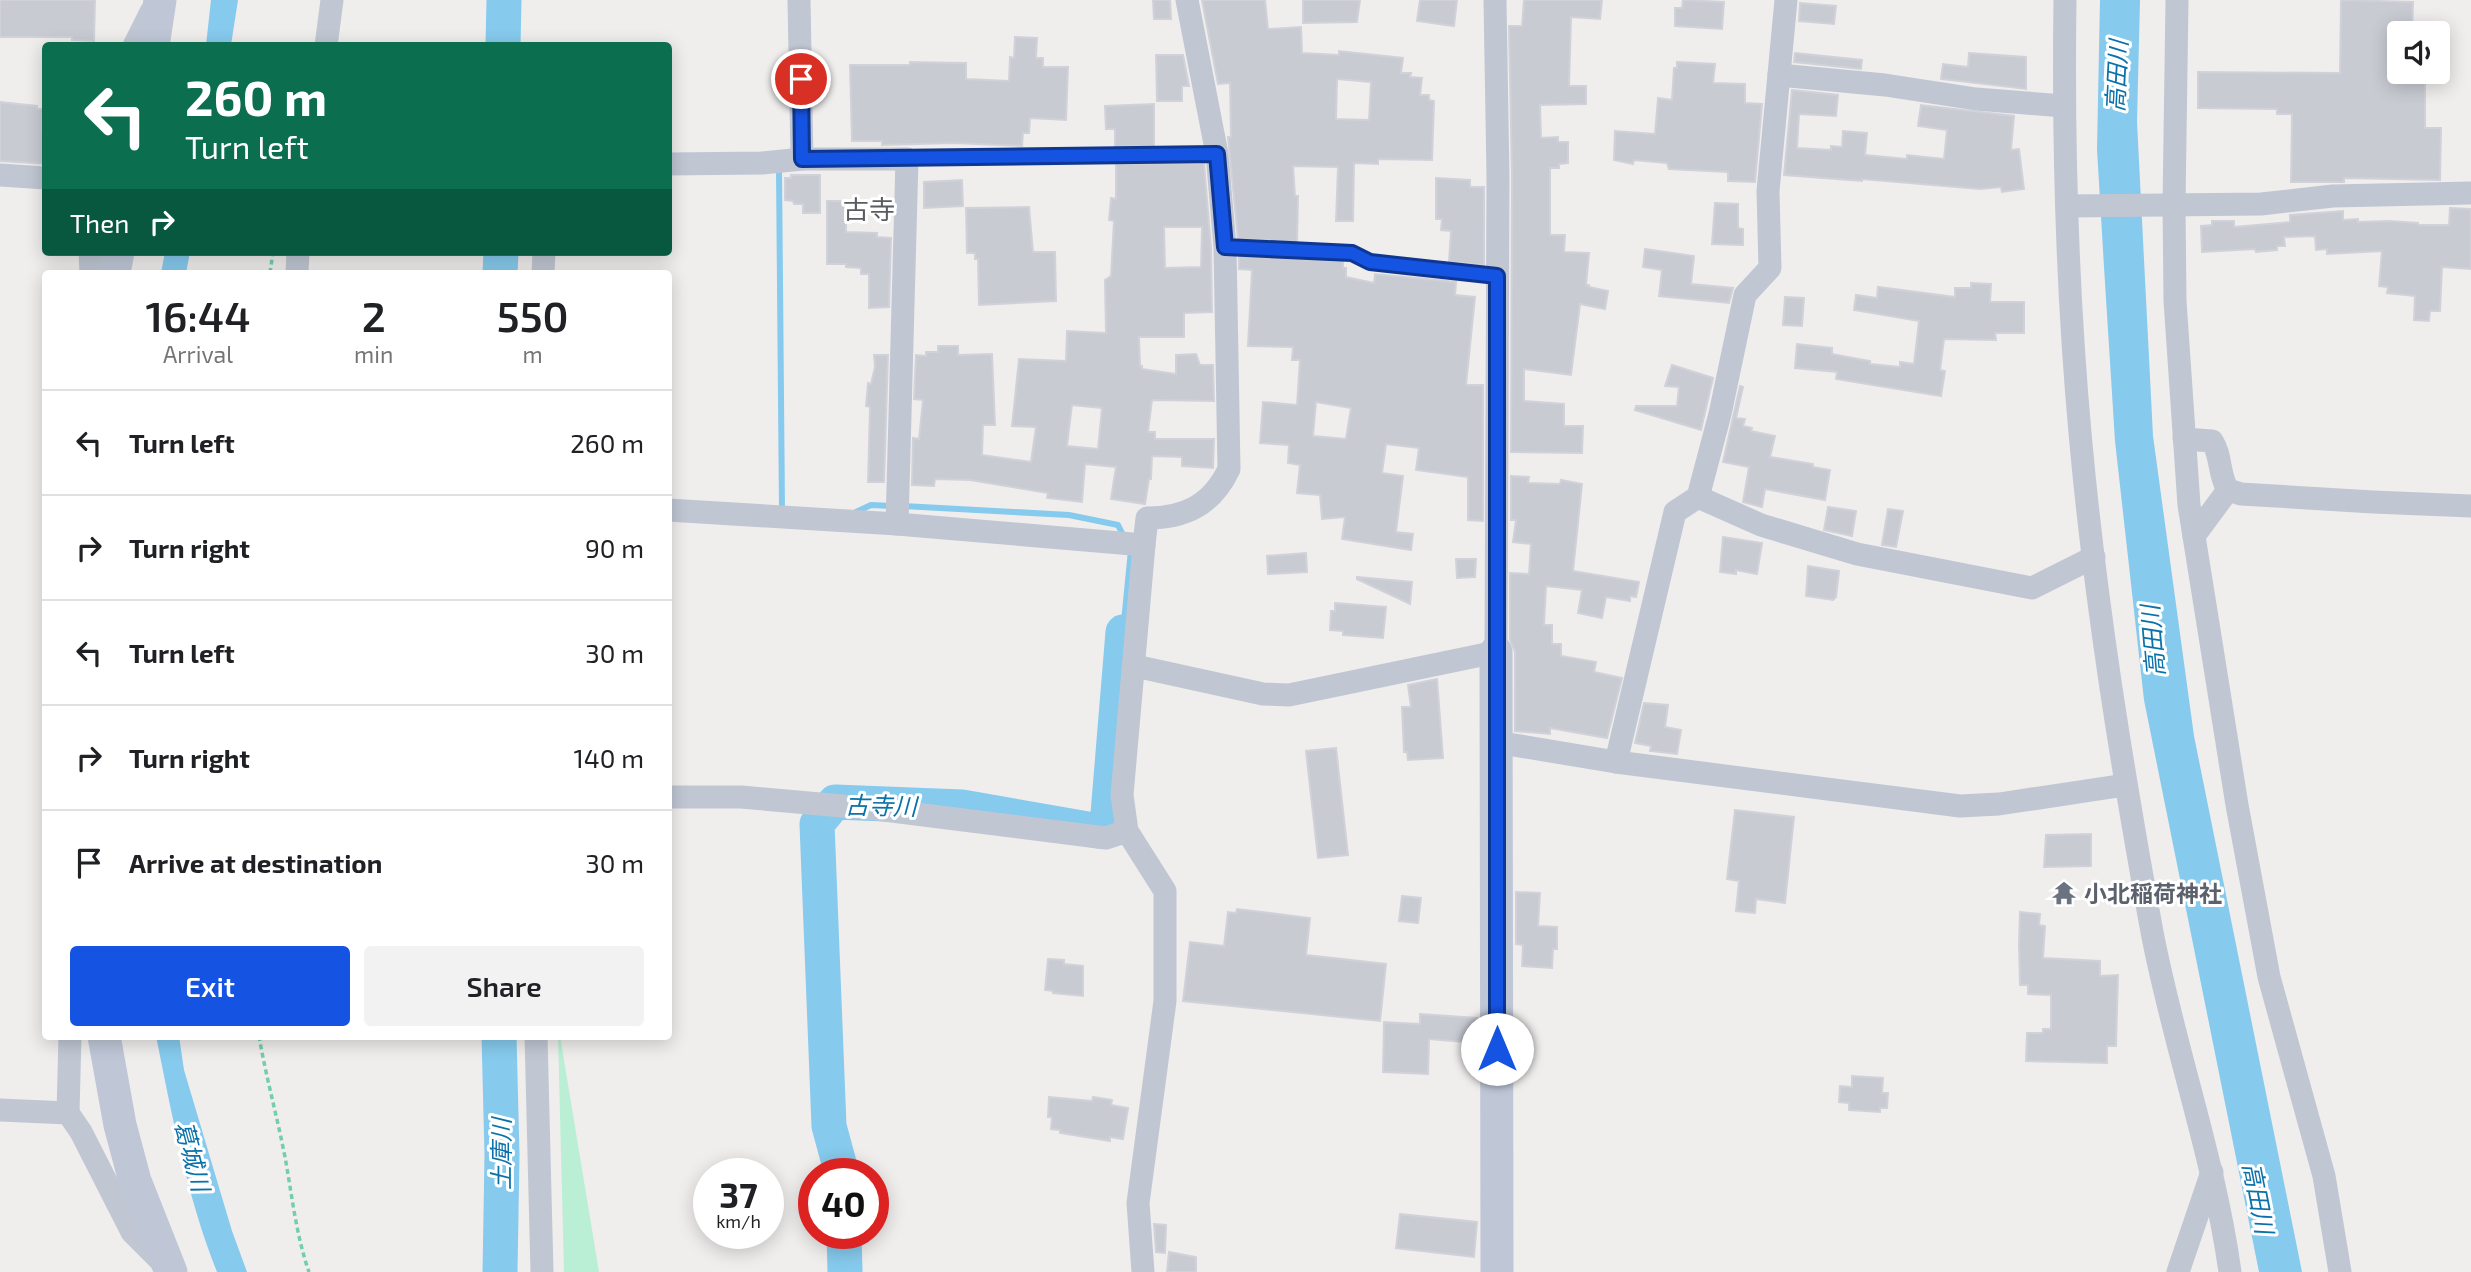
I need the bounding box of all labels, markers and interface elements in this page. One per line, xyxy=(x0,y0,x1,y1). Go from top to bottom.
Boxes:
map controls xyxy=(2387,21,2450,84)
button: sound xyxy=(2387,21,2450,84)
water label: 高田川 xyxy=(2100,36,2133,113)
pin xyxy=(771,49,831,109)
icon: arrive xyxy=(782,60,820,98)
text: 260 m xyxy=(185,67,327,126)
icon: left xyxy=(70,70,161,161)
text: Turn left xyxy=(185,127,309,165)
district label: 古寺 xyxy=(843,193,895,224)
icon: right xyxy=(143,203,181,241)
text: Then xyxy=(70,207,129,238)
text: 16:44 xyxy=(145,290,251,340)
text: 2 xyxy=(362,290,386,340)
text: 550 xyxy=(497,290,569,340)
text: Arrival xyxy=(163,340,233,368)
text: min xyxy=(354,340,393,368)
text: m xyxy=(523,340,543,368)
icon: left xyxy=(70,424,108,462)
text: Turn left xyxy=(129,427,235,458)
text: 260 m xyxy=(570,427,644,458)
icon: right xyxy=(70,529,108,567)
text: Turn right xyxy=(129,532,250,563)
text: 90 m xyxy=(585,532,644,563)
water label: 高田川 xyxy=(2134,601,2170,678)
icon: left xyxy=(70,634,108,672)
text: Turn left xyxy=(129,637,235,668)
text: 30 m xyxy=(585,637,644,668)
icon: right xyxy=(70,739,108,777)
text: Turn right xyxy=(129,742,250,773)
text: 140 m xyxy=(573,742,644,773)
water label: 古寺川 xyxy=(845,790,920,820)
icon: arrive xyxy=(70,844,108,882)
text: Arrive at destination xyxy=(129,847,382,878)
text: 30 m xyxy=(585,847,644,878)
temple icon: 小北稲荷神社 xyxy=(2050,879,2078,907)
place label: 小北稲荷神社 xyxy=(2084,879,2222,907)
button: Exit xyxy=(70,946,350,1026)
button: Share xyxy=(364,946,644,1026)
position arrow xyxy=(1460,1012,1534,1086)
water label: 土庫川 xyxy=(486,1115,515,1190)
water label: 葛城川 xyxy=(170,1117,217,1197)
speed limit sign: 40 xyxy=(798,1158,889,1249)
water label: 高田川 xyxy=(2238,1160,2281,1239)
text: 37 xyxy=(719,1173,758,1215)
text: km/h xyxy=(716,1210,761,1232)

